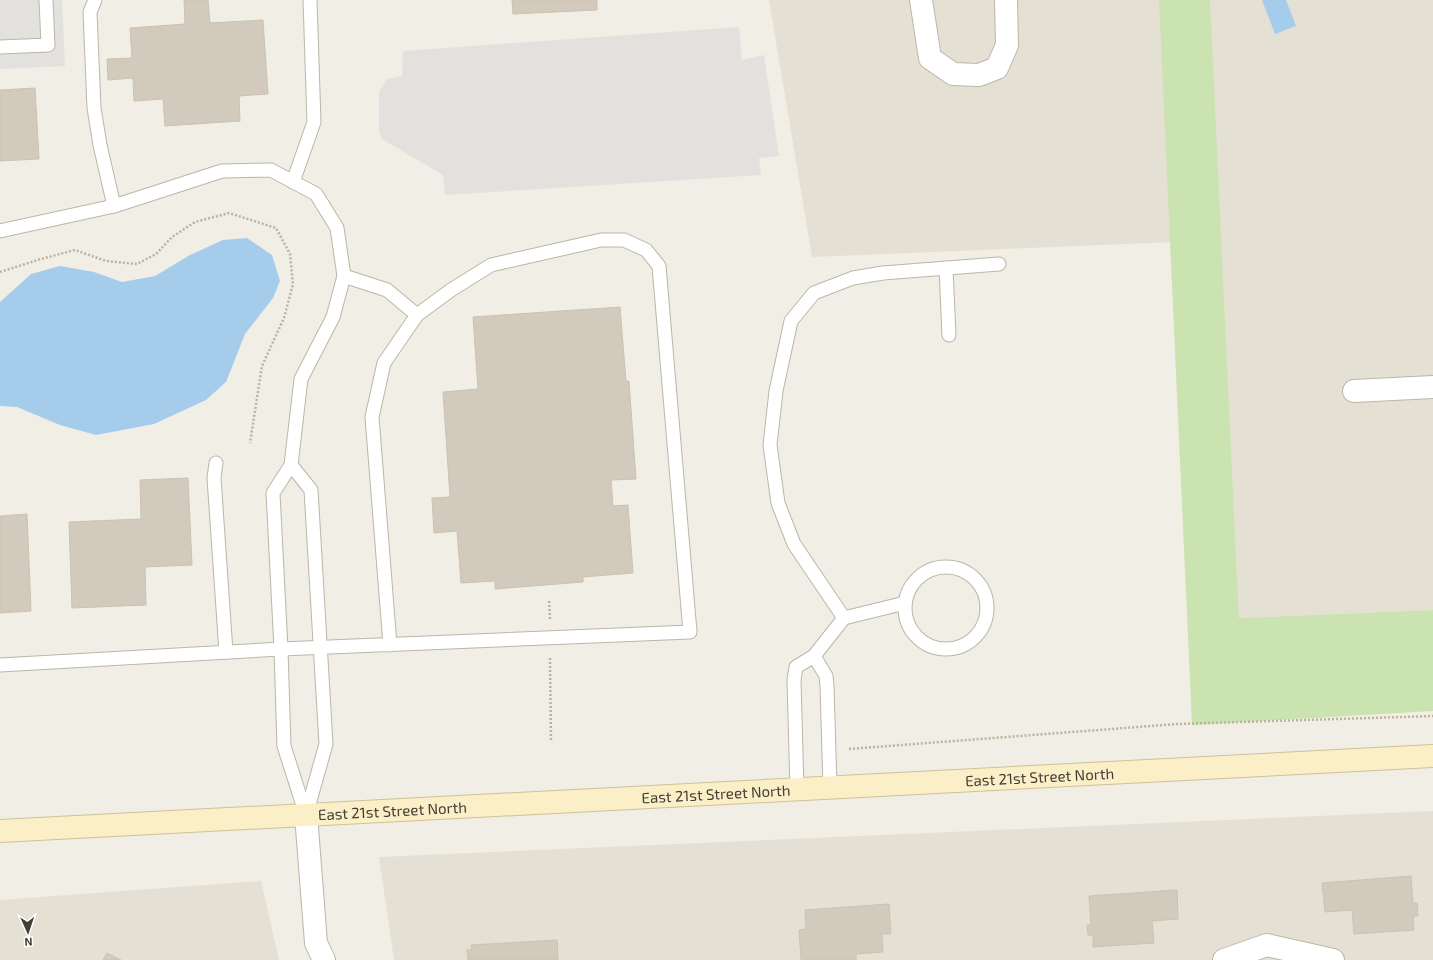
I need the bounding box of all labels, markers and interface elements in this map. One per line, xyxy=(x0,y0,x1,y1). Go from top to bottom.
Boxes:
street label: East 21st Street North xyxy=(965,764,1115,789)
street label: East 21st Street North xyxy=(641,781,791,806)
street label: East 21st Street North xyxy=(318,798,467,823)
north arrow xyxy=(8,912,48,952)
text: N xyxy=(24,936,33,949)

